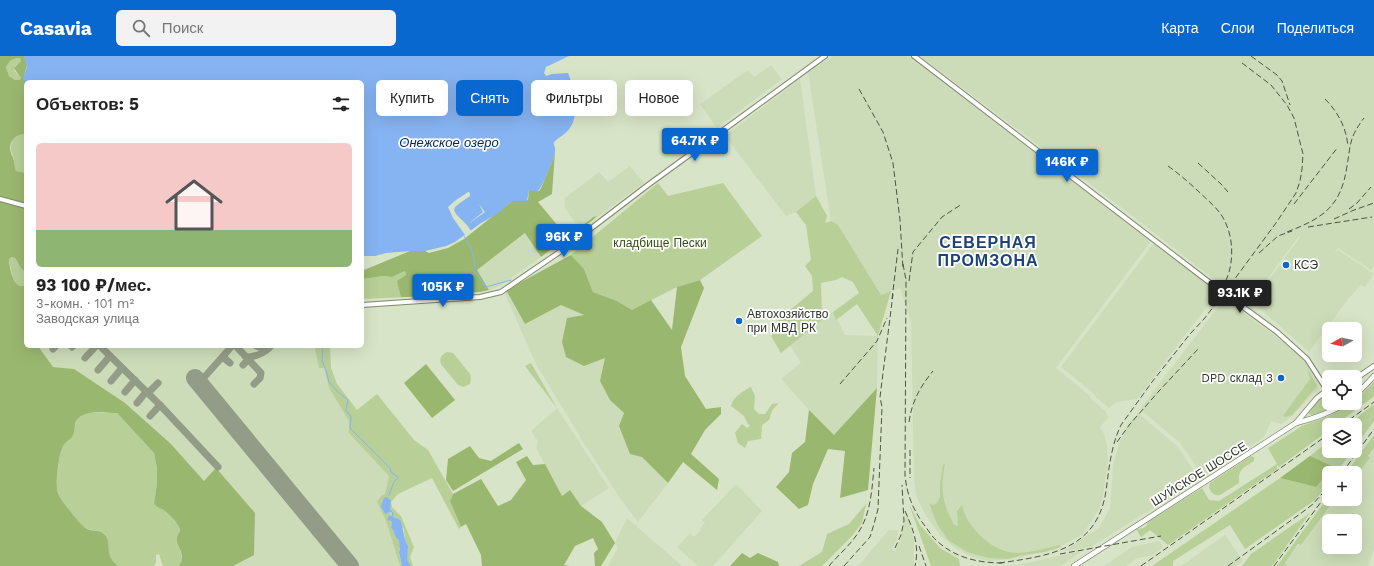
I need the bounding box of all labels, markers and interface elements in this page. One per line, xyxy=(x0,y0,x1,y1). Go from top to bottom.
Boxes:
search box xyxy=(116,10,396,46)
text: Casavia xyxy=(20,17,92,40)
icon: search xyxy=(130,17,152,39)
text: Поиск xyxy=(162,19,203,37)
text: Карта xyxy=(1161,20,1199,36)
text: Слои xyxy=(1221,20,1255,36)
text: Поделиться xyxy=(1277,20,1354,36)
chip: Купить xyxy=(376,80,448,116)
chip: Снять xyxy=(456,80,523,116)
chip: Фильтры xyxy=(531,80,617,116)
chip: Новое xyxy=(625,80,693,116)
icon: filters xyxy=(330,93,352,115)
text: Объектов: 5 xyxy=(36,94,139,114)
pin: 64.7K ₽ xyxy=(658,128,732,162)
text: 64.7K ₽ xyxy=(671,133,719,148)
water label: Онежское озеро xyxy=(399,135,499,150)
pin: 146K ₽ xyxy=(1034,149,1100,183)
text: 146K ₽ xyxy=(1045,154,1089,169)
icon: home xyxy=(158,169,230,241)
pin: 96K ₽ xyxy=(536,224,592,258)
text: 96K ₽ xyxy=(545,229,583,244)
district label: СЕВЕРНАЯ ПРОМЗОНА xyxy=(937,233,1039,270)
park label: кладбище Пески xyxy=(613,236,707,250)
place label: КСЭ xyxy=(1294,258,1318,272)
marker: КСЭ xyxy=(1281,260,1291,270)
pin: 105K ₽ xyxy=(410,274,476,308)
text: 93 100 ₽/мес. xyxy=(36,275,151,295)
text: 105K ₽ xyxy=(421,279,465,294)
pin: 93.1K ₽ xyxy=(1203,280,1277,314)
text: 93.1K ₽ xyxy=(1217,285,1263,300)
text: 3-комн. · 101 m² xyxy=(36,296,134,311)
place label: Автохозяйство при МВД РК xyxy=(747,307,829,335)
text: Заводская улица xyxy=(36,311,139,326)
marker: Автохозяйство при МВД РК xyxy=(734,316,744,326)
north arrow xyxy=(1322,322,1362,362)
map controls xyxy=(1322,322,1362,554)
button: locate xyxy=(1322,370,1362,410)
place label: DPD склад 3 xyxy=(1201,371,1273,385)
marker: DPD склад 3 xyxy=(1276,373,1286,383)
button: layers xyxy=(1322,418,1362,458)
street label: ШУЙСКОЕ ШОССЕ xyxy=(1148,438,1249,509)
button: + xyxy=(1322,466,1362,506)
button: − xyxy=(1322,514,1362,554)

